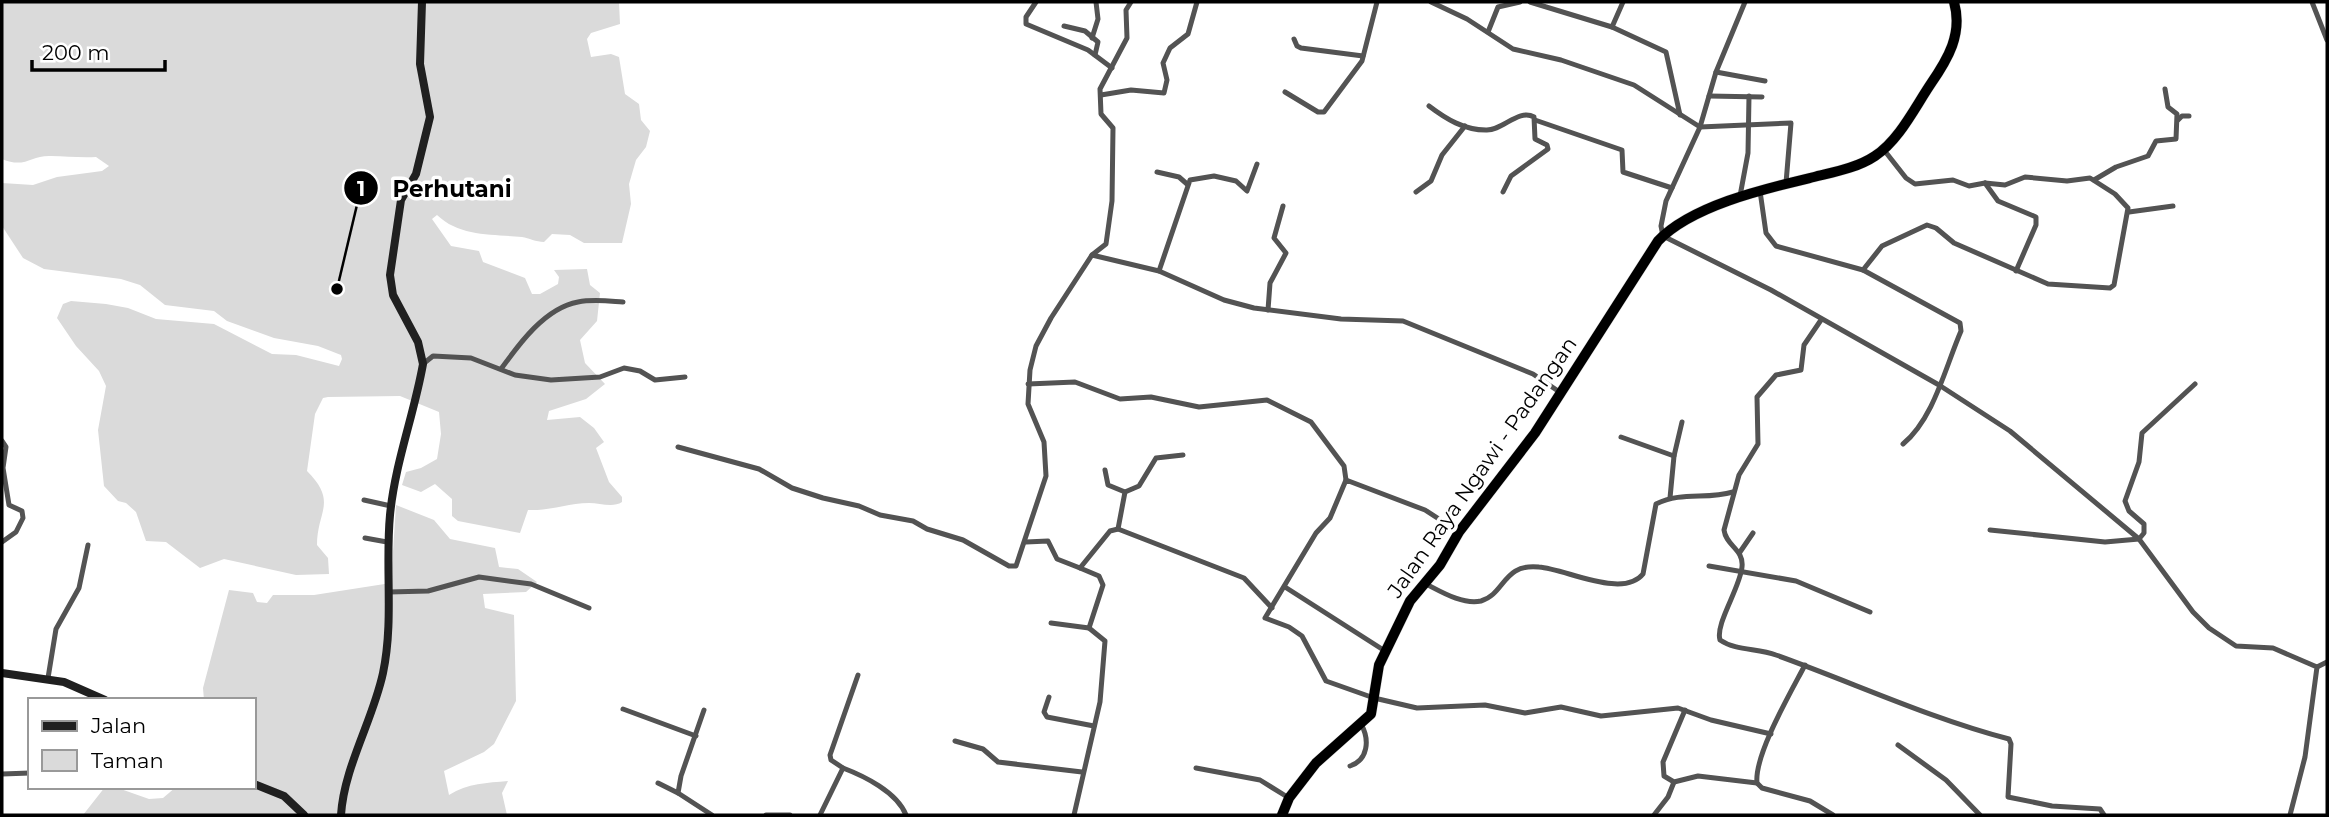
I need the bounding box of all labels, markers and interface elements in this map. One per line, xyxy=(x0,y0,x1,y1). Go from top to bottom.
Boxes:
scale bar xyxy=(32,28,164,72)
text: 200 m xyxy=(42,40,109,65)
callout: Perhutani xyxy=(344,166,526,210)
text: Perhutani xyxy=(392,175,512,203)
text: 1 xyxy=(357,176,365,201)
street label: Jalan Raya Ngawi - Padangan xyxy=(1382,332,1582,603)
legend xyxy=(28,698,256,789)
text: Jalan xyxy=(90,713,146,738)
text: Taman xyxy=(91,748,164,773)

